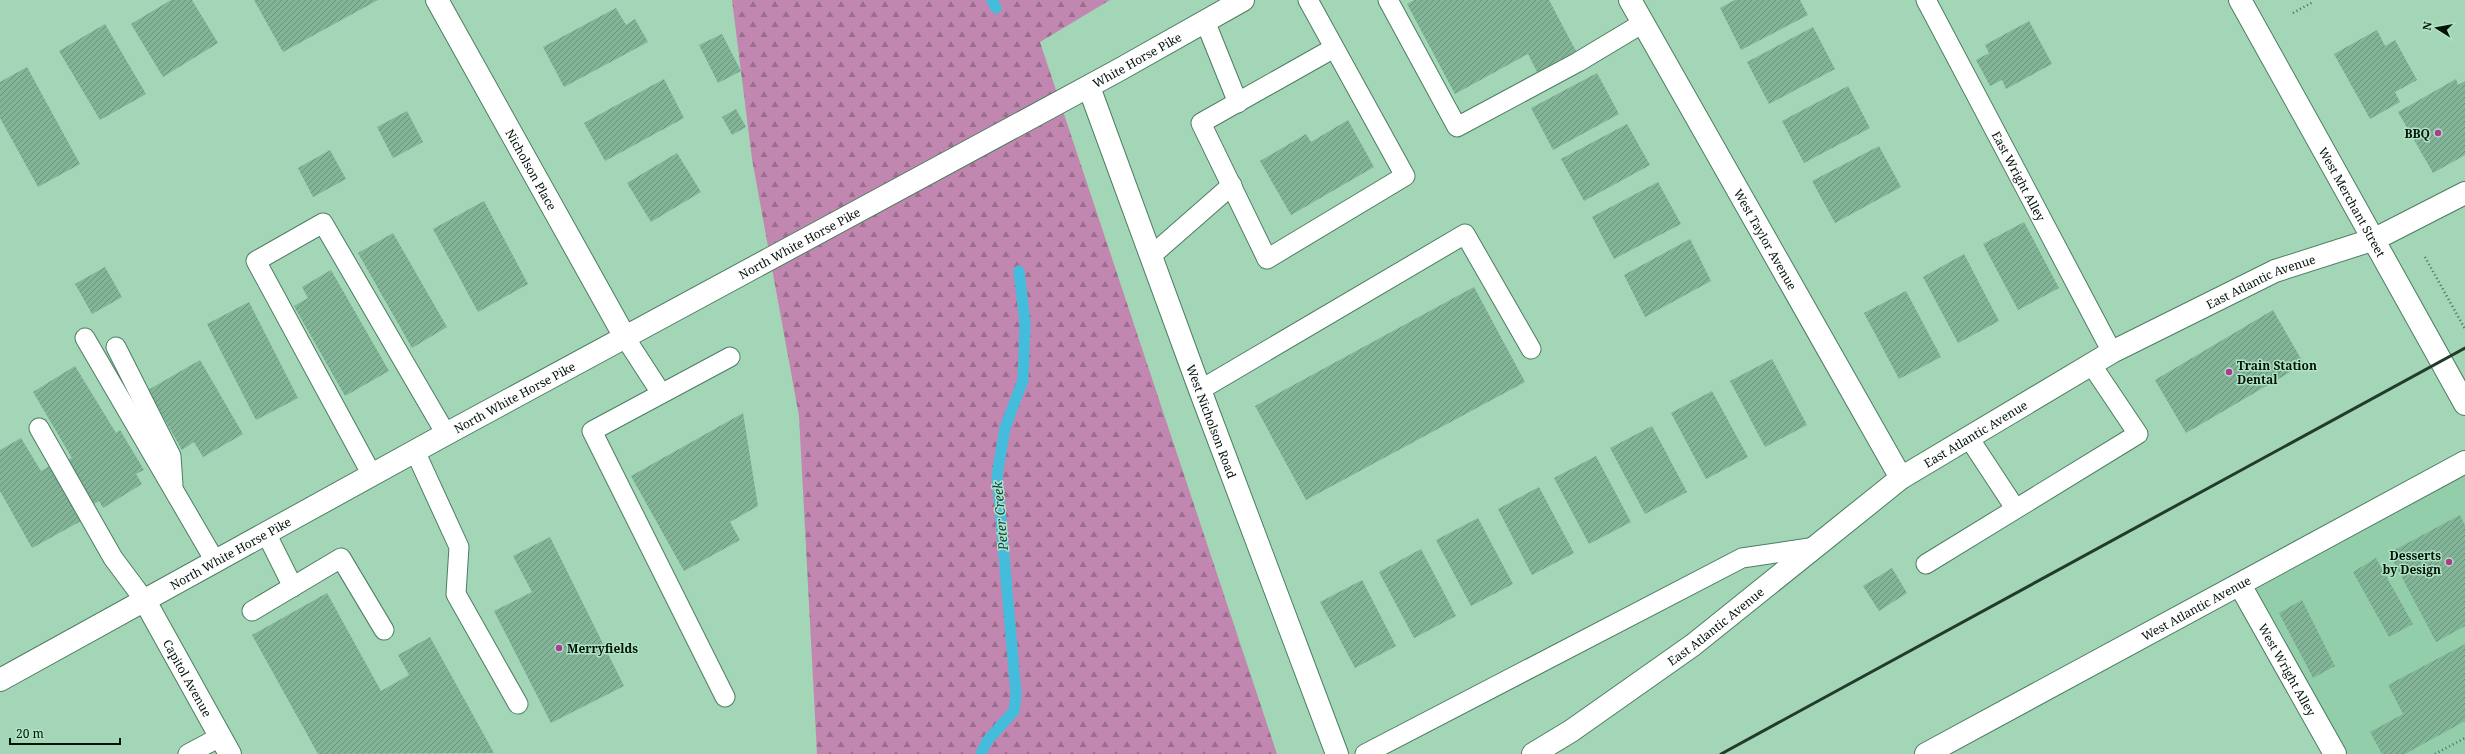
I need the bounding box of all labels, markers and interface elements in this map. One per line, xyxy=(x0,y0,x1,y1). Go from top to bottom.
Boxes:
north arrow xyxy=(2417,8,2457,48)
text: N xyxy=(2419,20,2435,32)
street label: White Horse Pike xyxy=(1089,28,1184,91)
place label: BBQ xyxy=(2404,125,2430,142)
street label: Nicholson Place xyxy=(502,126,561,213)
street label: East Wright Alley xyxy=(1988,128,2050,224)
marker: BBQ xyxy=(2433,128,2443,138)
street label: West Merchant Street xyxy=(2315,144,2390,260)
street label: West Taylor Avenue xyxy=(1730,186,1801,293)
street label: North White Horse Pike xyxy=(735,203,863,283)
street label: East Atlantic Avenue xyxy=(2203,250,2317,313)
street label: North White Horse Pike xyxy=(450,357,578,437)
place label: Train Station Dental xyxy=(2237,357,2317,388)
street label: West Nicholson Road xyxy=(1183,362,1241,481)
marker: Train Station Dental xyxy=(2224,367,2234,377)
street label: East Atlantic Avenue xyxy=(1920,396,2030,471)
water label: Peter Creek xyxy=(988,480,1012,552)
street label: North White Horse Pike xyxy=(167,513,294,593)
place label: Desserts by Design xyxy=(2383,547,2441,578)
marker: Desserts by Design xyxy=(2444,557,2454,567)
street label: West Atlantic Avenue xyxy=(2138,571,2254,644)
street label: East Atlantic Avenue xyxy=(1664,583,1767,669)
street label: West Wright Alley xyxy=(2255,620,2320,719)
street label: Capitol Avenue xyxy=(159,636,216,720)
place label: Merryfields xyxy=(567,640,638,657)
marker: Merryfields xyxy=(554,643,564,653)
scale bar xyxy=(10,720,120,746)
text: 20 m xyxy=(16,725,44,742)

